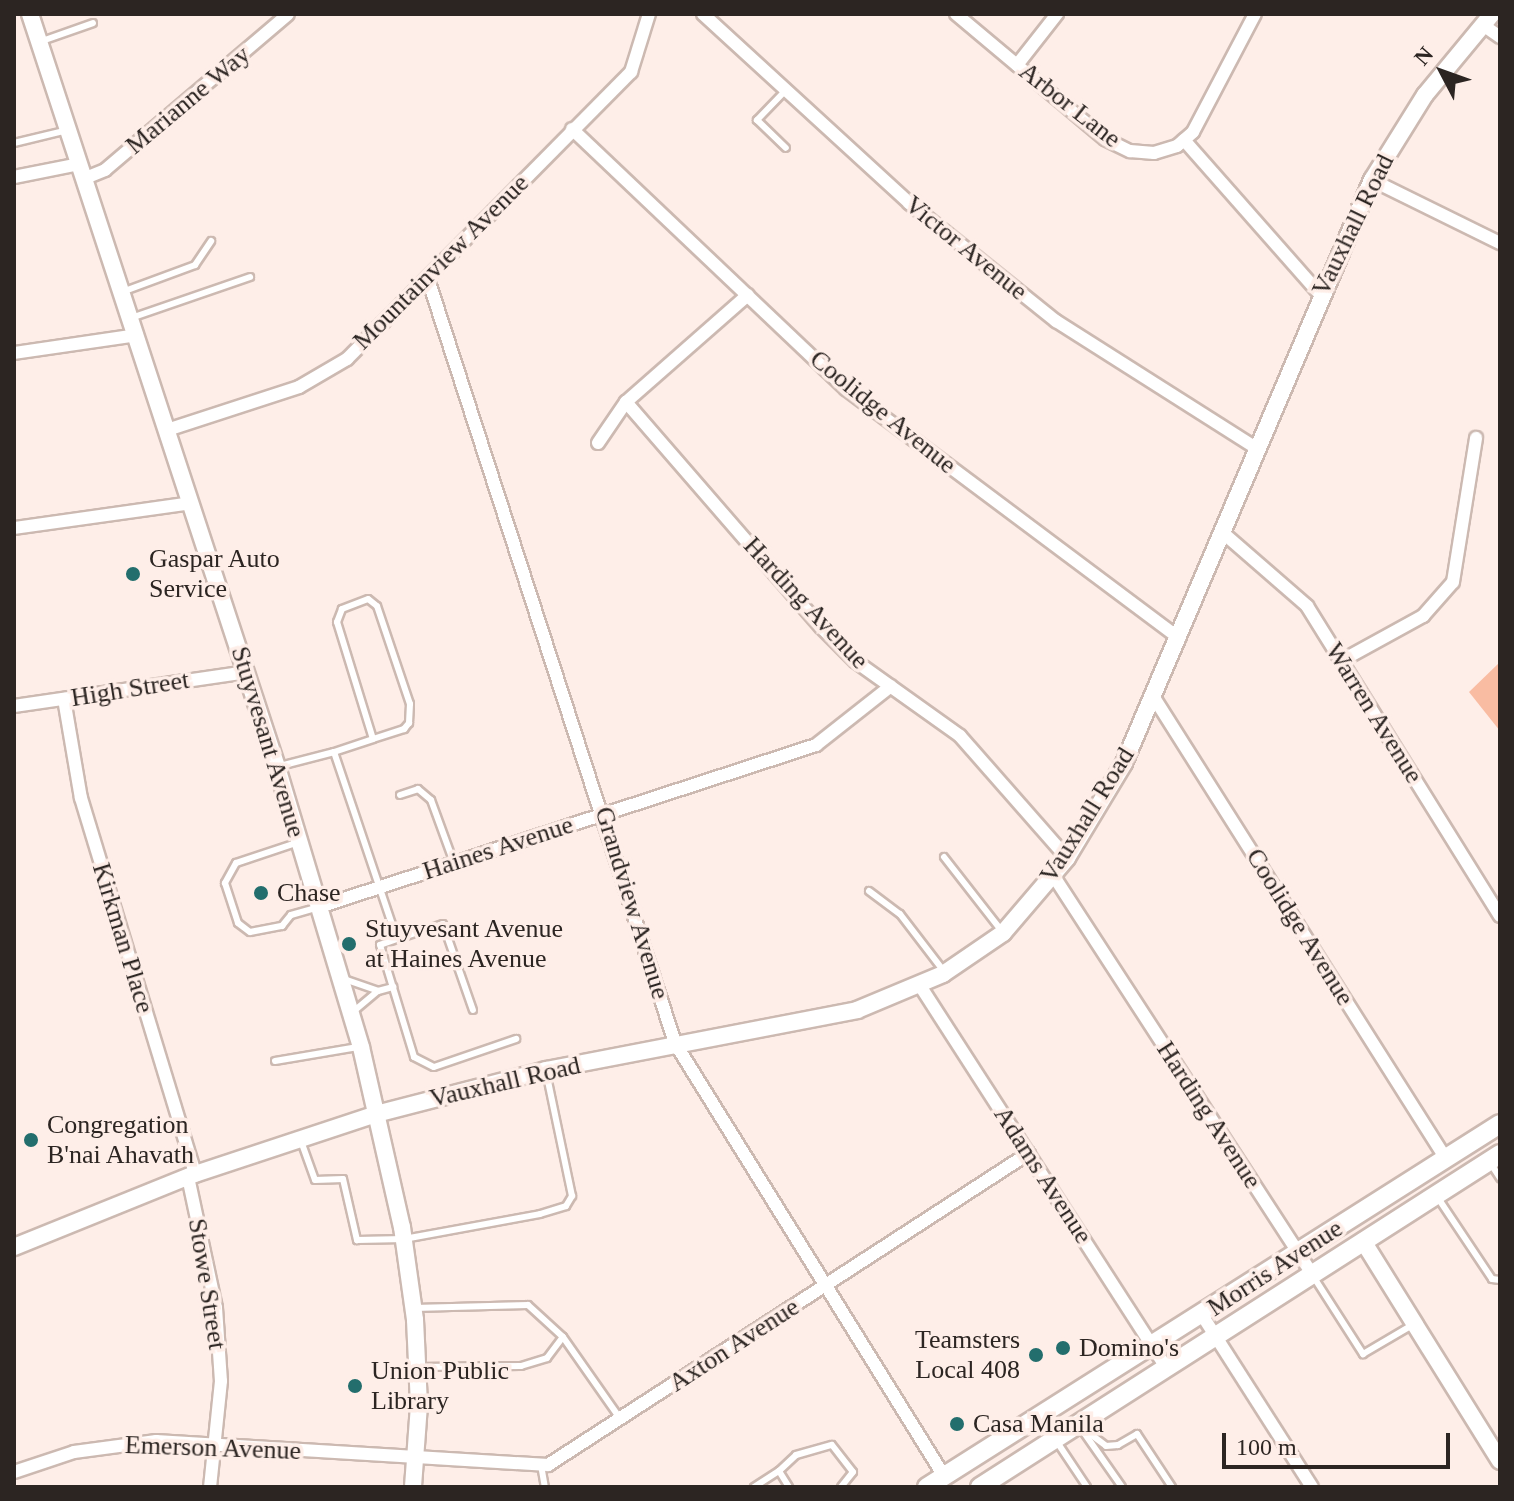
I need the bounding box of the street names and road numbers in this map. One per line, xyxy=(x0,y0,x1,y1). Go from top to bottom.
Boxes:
street label: Marianne Way xyxy=(119,39,257,161)
street label: Arbor Lane xyxy=(1013,56,1127,154)
street label: Vauxhall Road xyxy=(1305,149,1401,301)
street label: Mountainview Avenue xyxy=(346,167,536,357)
street label: Victor Avenue xyxy=(898,189,1034,307)
street label: Coolidge Avenue xyxy=(803,343,963,481)
street label: Harding Avenue xyxy=(736,530,876,676)
street label: Warren Avenue xyxy=(1318,636,1430,790)
street label: Stuyvesant Avenue xyxy=(224,642,312,842)
street label: High Street xyxy=(69,664,191,714)
street label: Vauxhall Road xyxy=(1033,742,1141,888)
street label: Grandview Avenue xyxy=(588,802,676,1004)
street label: Haines Avenue xyxy=(418,809,578,887)
street label: Coolidge Avenue xyxy=(1239,842,1361,1012)
street label: Kirkman Place xyxy=(85,859,161,1017)
street label: Harding Avenue xyxy=(1149,1035,1269,1195)
street label: Vauxhall Road xyxy=(427,1050,583,1114)
street label: Adams Avenue xyxy=(987,1100,1099,1250)
street label: Morris Avenue xyxy=(1201,1212,1349,1324)
street label: Stowe Street xyxy=(181,1216,233,1352)
street label: Axton Avenue xyxy=(662,1291,806,1399)
street label: Emerson Avenue xyxy=(124,1429,302,1467)

